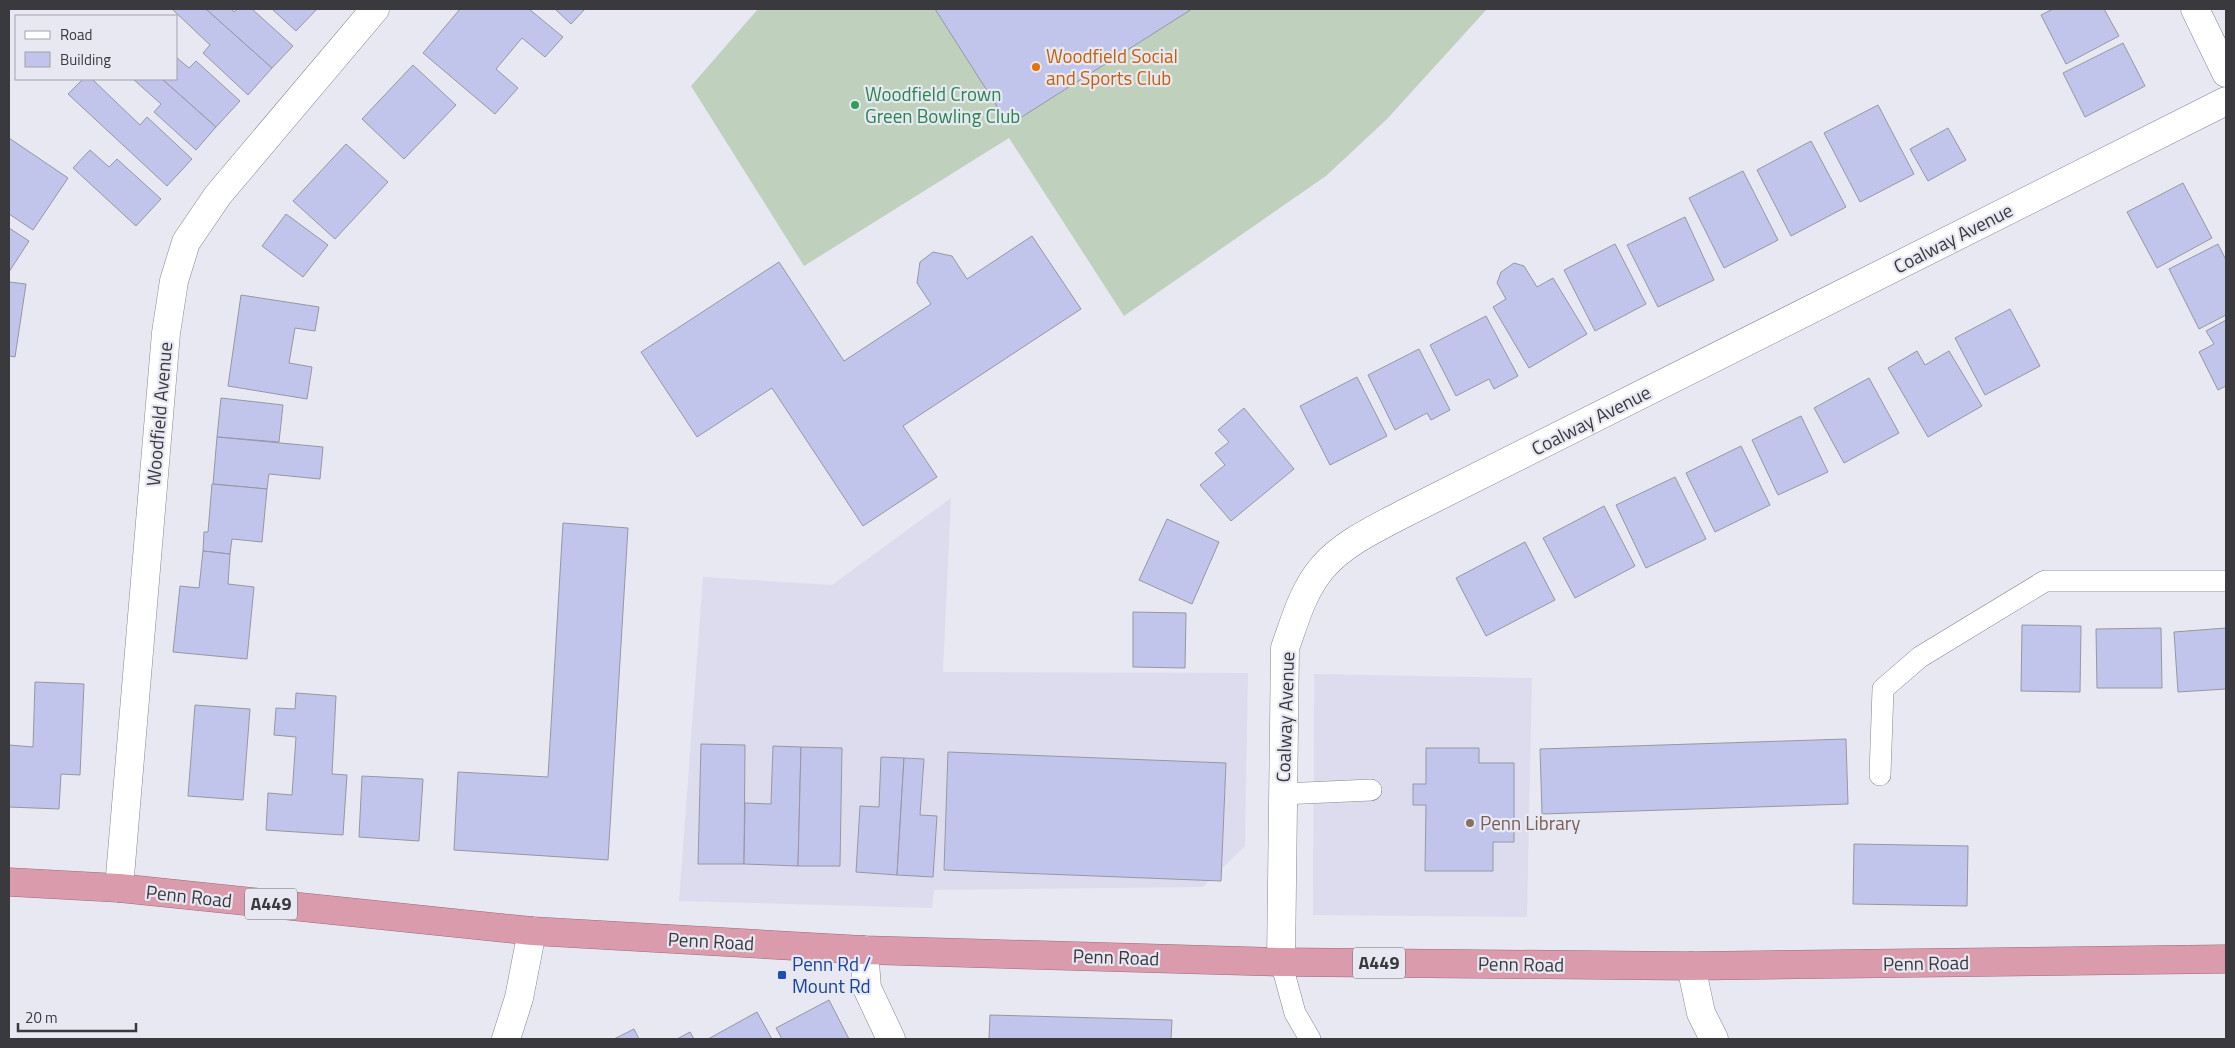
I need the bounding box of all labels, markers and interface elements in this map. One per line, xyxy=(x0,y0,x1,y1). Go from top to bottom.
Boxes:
legend xyxy=(15,15,178,80)
text: Road xyxy=(60,23,92,46)
place label: Woodfield Social and Sports Club xyxy=(1046,41,1178,92)
text: Building xyxy=(60,48,111,71)
marker: Woodfield Social and Sports Club xyxy=(1030,61,1042,73)
place label: Woodfield Crown Green Bowling Club xyxy=(865,79,1020,130)
marker: Woodfield Crown Green Bowling Club xyxy=(849,99,861,111)
street label: Coalway Avenue xyxy=(1888,195,2018,280)
street label: Woodfield Avenue xyxy=(138,341,179,487)
street label: Coalway Avenue xyxy=(1526,377,1656,462)
street label: Coalway Avenue xyxy=(1268,651,1301,783)
place label: Penn Library xyxy=(1480,808,1580,837)
marker: Penn Library xyxy=(1464,817,1476,829)
street label: Penn Road xyxy=(145,877,234,914)
road number: A449 xyxy=(245,889,297,920)
street label: Penn Road xyxy=(667,924,755,957)
street label: Penn Road xyxy=(1072,940,1160,973)
street label: Penn Road xyxy=(1882,947,1969,978)
road number: A449 xyxy=(1353,948,1405,978)
street label: Penn Road xyxy=(1478,948,1565,979)
place label: Penn Rd / Mount Rd xyxy=(792,949,871,1000)
marker: Penn Rd / Mount Rd xyxy=(776,969,788,981)
scale bar xyxy=(18,1000,135,1032)
text: 20 m xyxy=(25,1006,58,1029)

